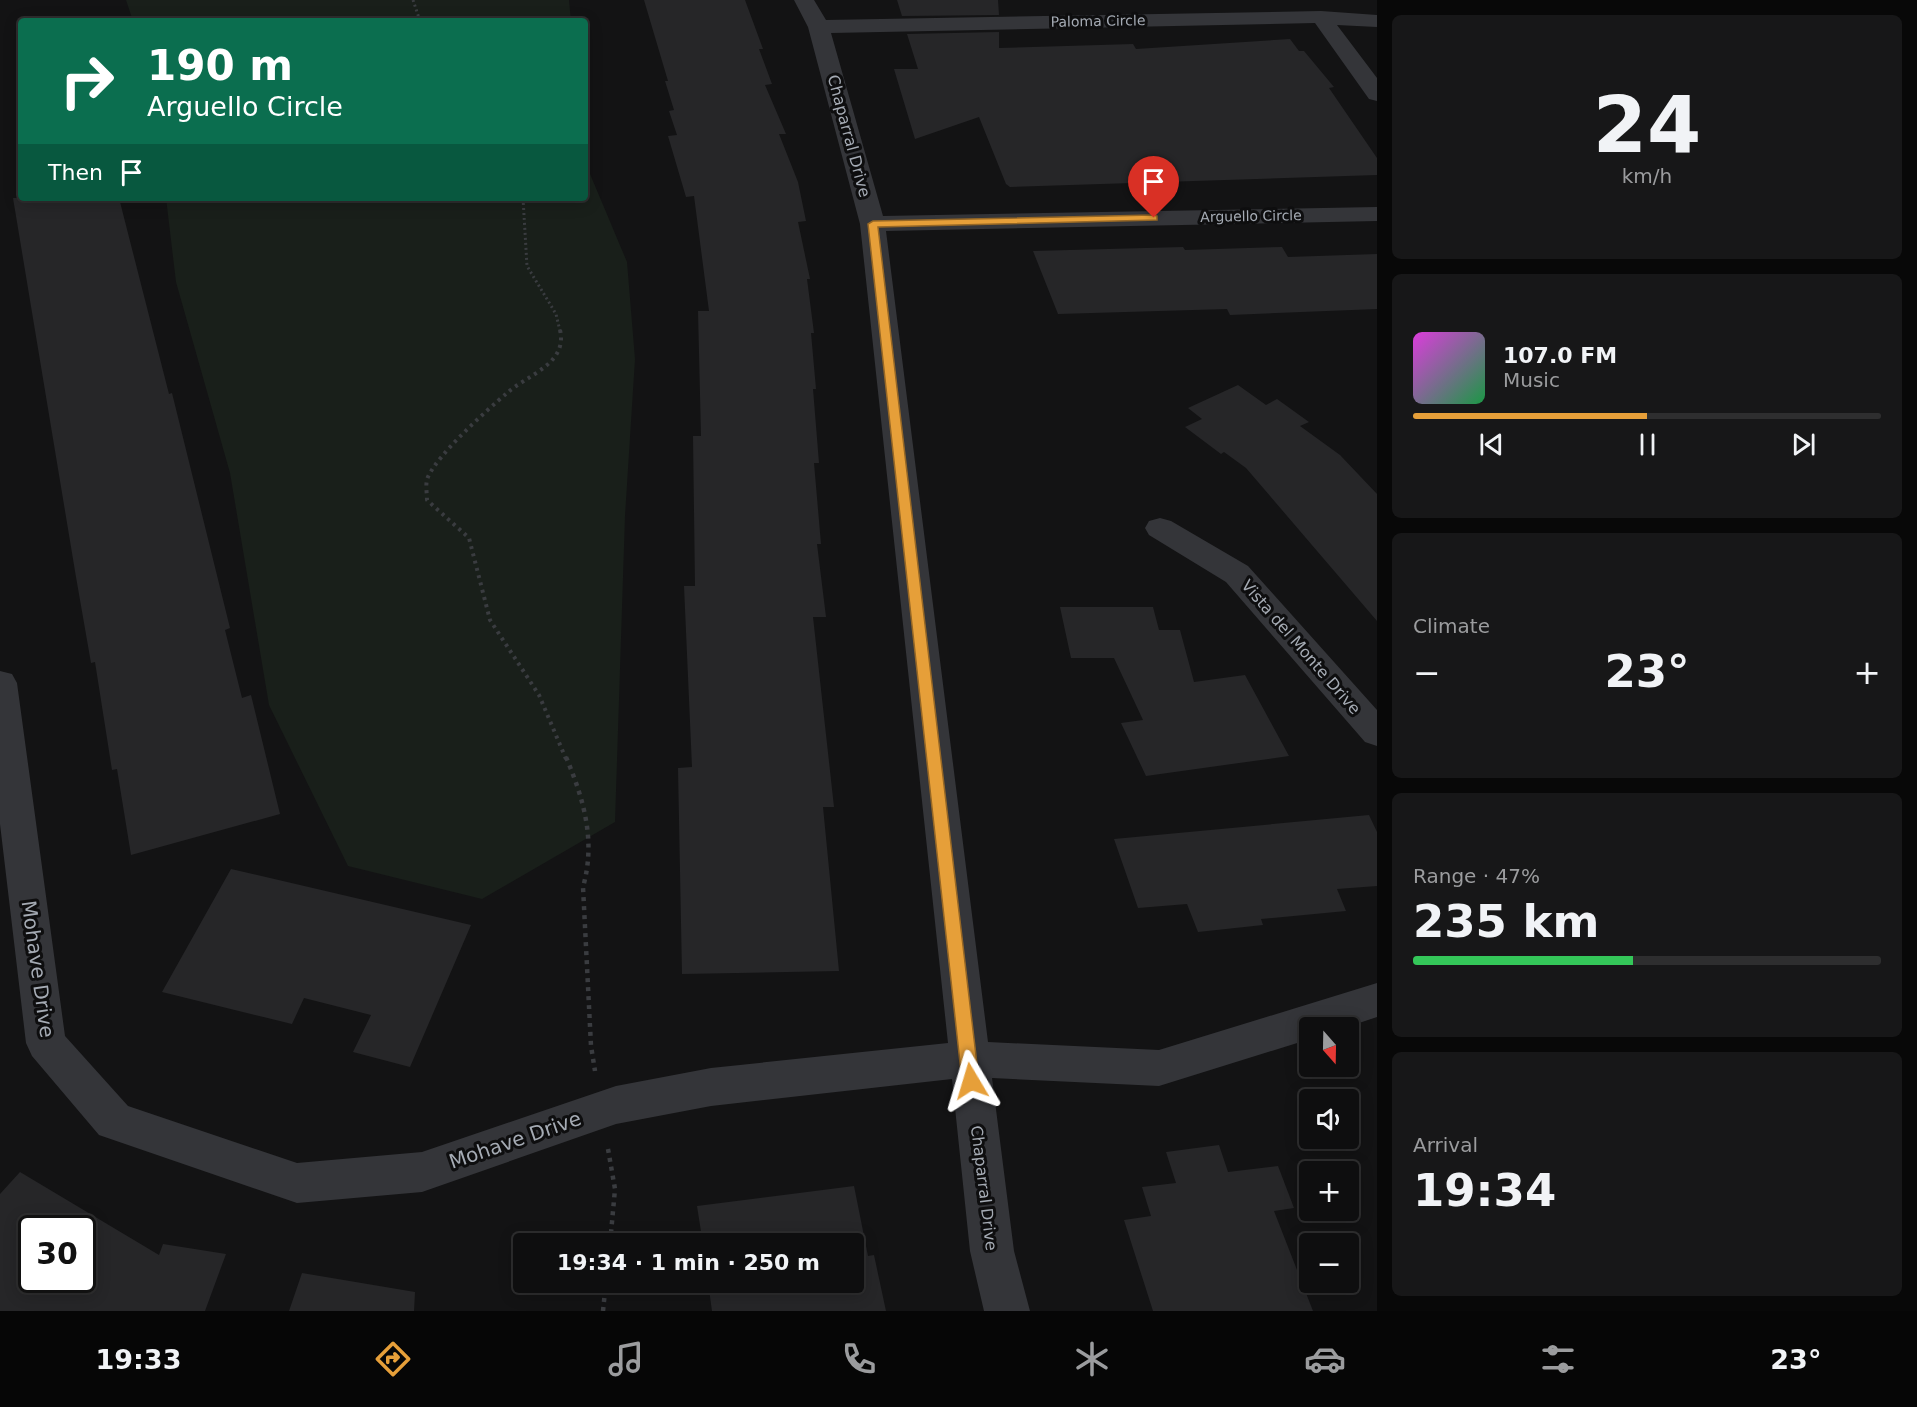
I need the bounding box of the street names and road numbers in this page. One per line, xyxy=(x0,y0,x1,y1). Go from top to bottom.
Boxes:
street label: Paloma Circle xyxy=(1050,12,1146,30)
street label: Chaparral Drive xyxy=(824,73,874,199)
street label: Arguello Circle xyxy=(1200,207,1302,225)
street label: Vista del Monte Drive xyxy=(1238,576,1364,718)
street label: Mohave Drive xyxy=(16,899,60,1039)
street label: Mohave Drive xyxy=(446,1106,584,1174)
street label: Chaparral Drive xyxy=(967,1124,1001,1252)

